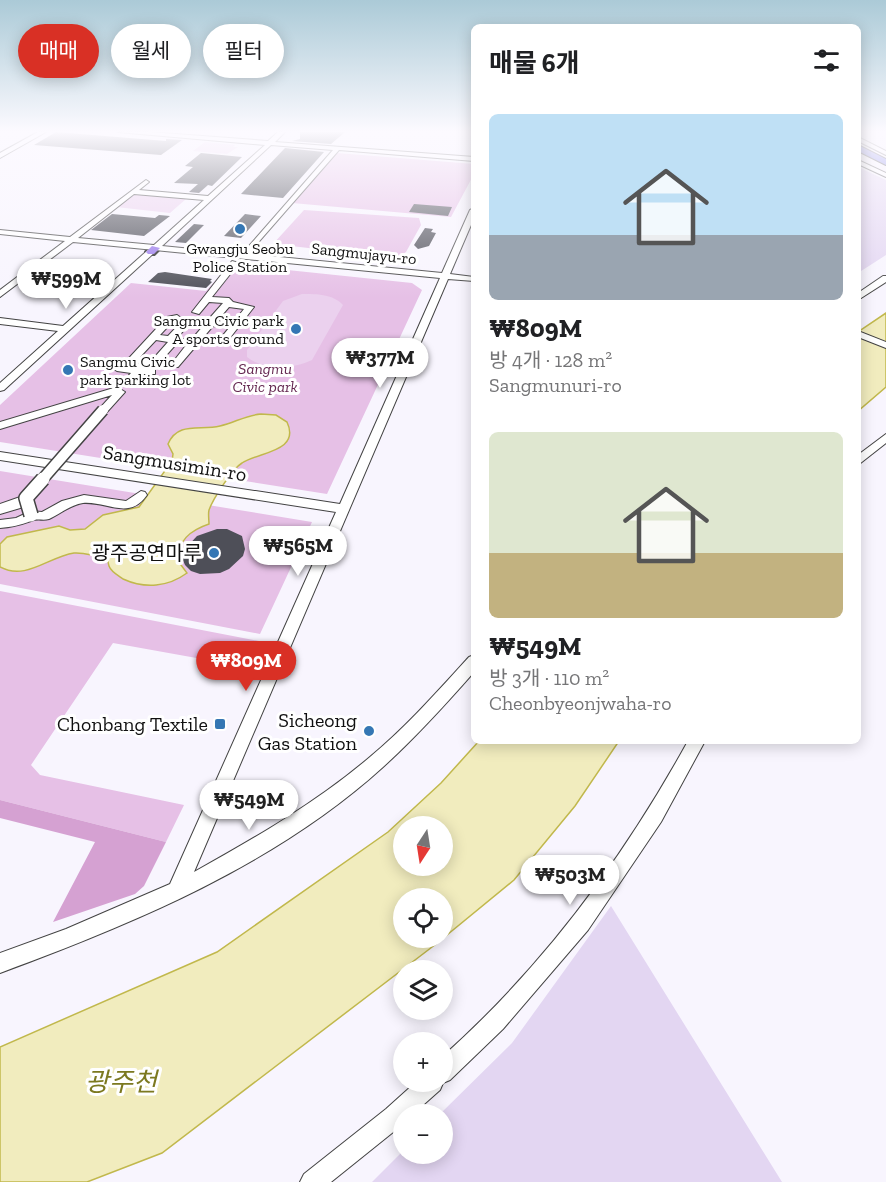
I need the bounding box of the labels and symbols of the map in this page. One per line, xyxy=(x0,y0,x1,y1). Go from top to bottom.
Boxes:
marker: Gwangju Seobu Police Station xyxy=(233,222,247,236)
place label: Gwangju Seobu Police Station xyxy=(186,239,294,276)
street label: Sangmujayu-ro xyxy=(310,239,417,268)
pin: ₩599M xyxy=(24,259,108,310)
place label: Sangmu Civic park A sports ground xyxy=(154,311,285,348)
marker: Sangmu Civic park A sports ground xyxy=(289,322,303,336)
pin: ₩377M xyxy=(338,338,422,389)
place label: Sangmu Civic park parking lot xyxy=(80,352,191,389)
park label: Sangmu Civic park xyxy=(232,359,298,396)
marker: Sangmu Civic park parking lot xyxy=(61,363,75,377)
street label: Sangmusimin-ro xyxy=(102,440,248,486)
pin: ₩565M xyxy=(256,526,340,577)
place label: 광주공연마루 xyxy=(92,541,202,565)
marker: 광주공연마루 xyxy=(207,546,221,560)
pin: ₩809M xyxy=(204,641,288,692)
place label: Sicheong Gas Station xyxy=(258,708,358,755)
place label: Chonbang Textile xyxy=(57,712,208,736)
marker: Chonbang Textile xyxy=(213,717,227,731)
marker: Sicheong Gas Station xyxy=(362,724,376,738)
pin: ₩549M xyxy=(207,780,291,831)
north arrow xyxy=(393,816,453,876)
pin: ₩503M xyxy=(528,855,612,906)
water label: 광주천 xyxy=(85,1066,160,1098)

